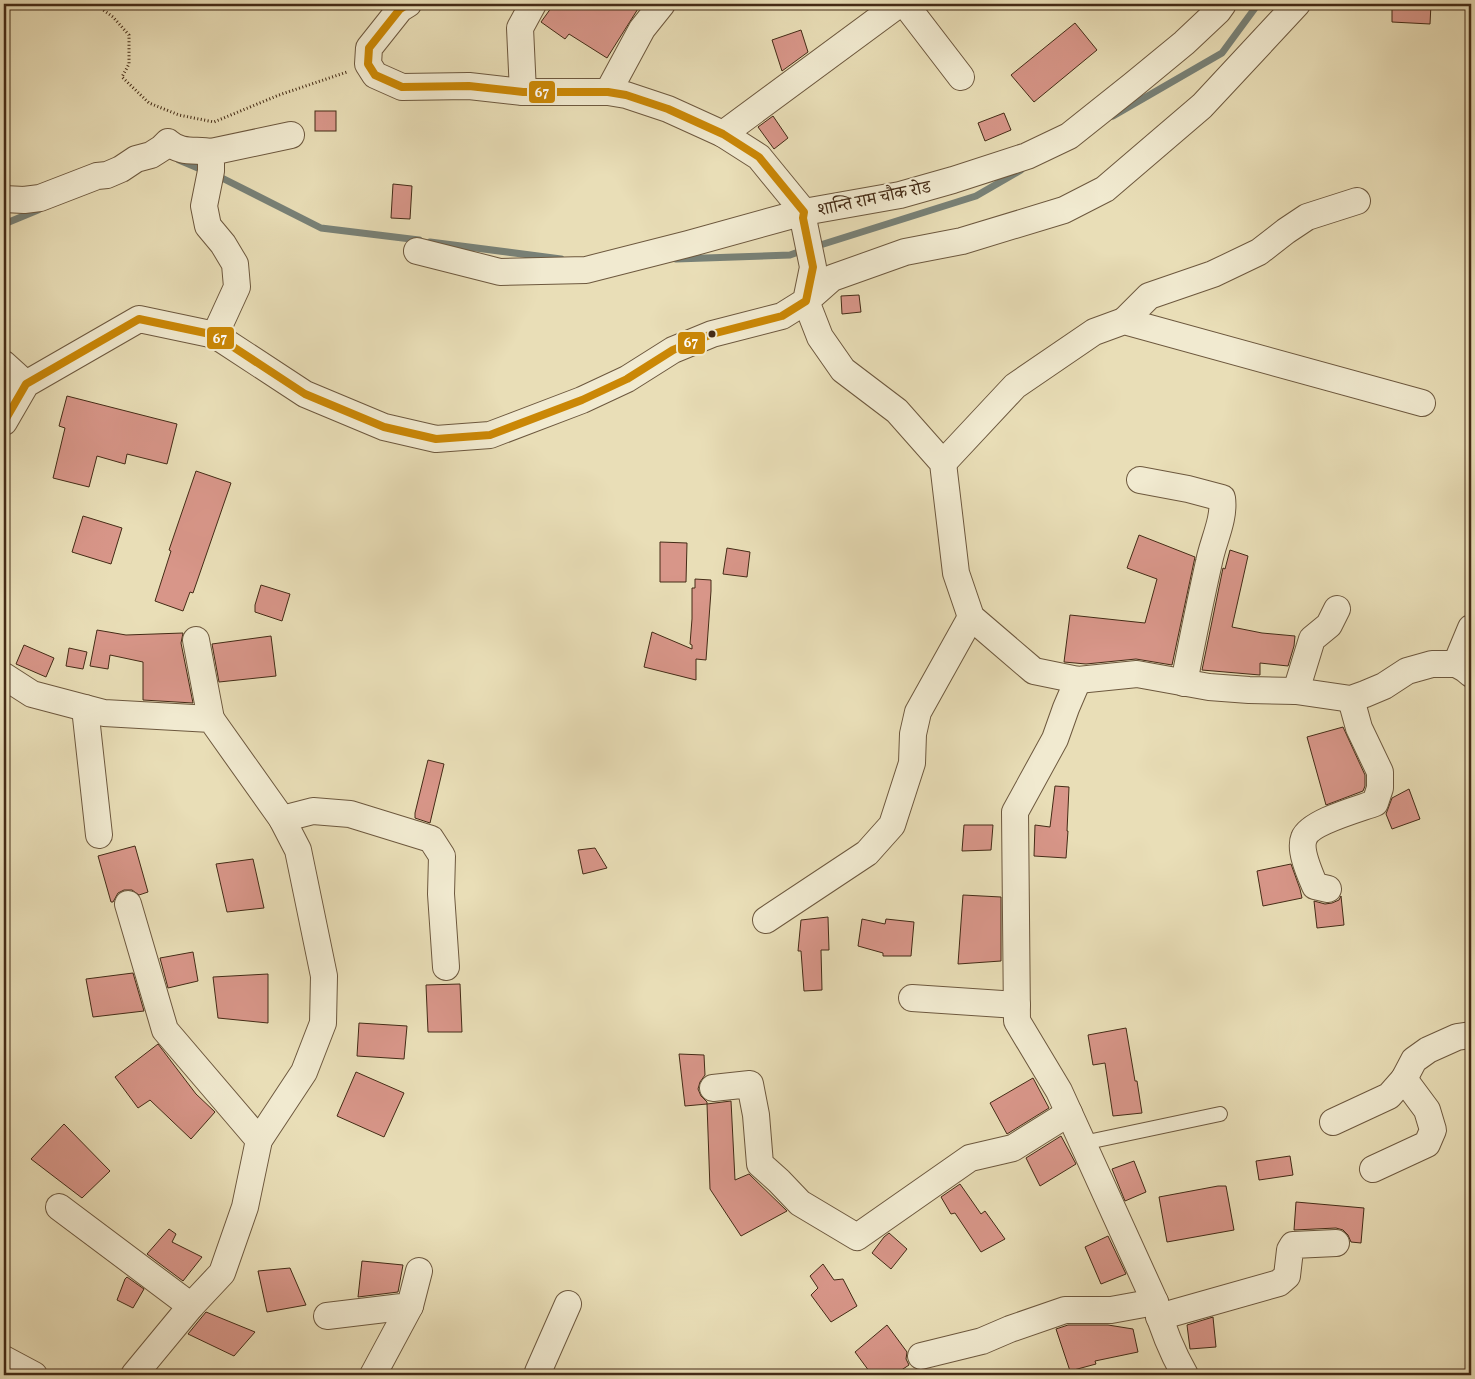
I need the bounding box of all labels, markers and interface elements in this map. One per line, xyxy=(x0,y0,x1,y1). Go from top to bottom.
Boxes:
line badge: 67 xyxy=(528,80,556,104)
text: 67 xyxy=(535,84,549,103)
street label: शान्ति राम चौक रोड xyxy=(815,175,935,224)
line badge: 67 xyxy=(206,326,235,350)
unlabelled marker xyxy=(707,329,717,339)
text: 67 xyxy=(213,330,227,349)
line badge: 67 xyxy=(677,331,706,355)
text: 67 xyxy=(684,334,698,353)

